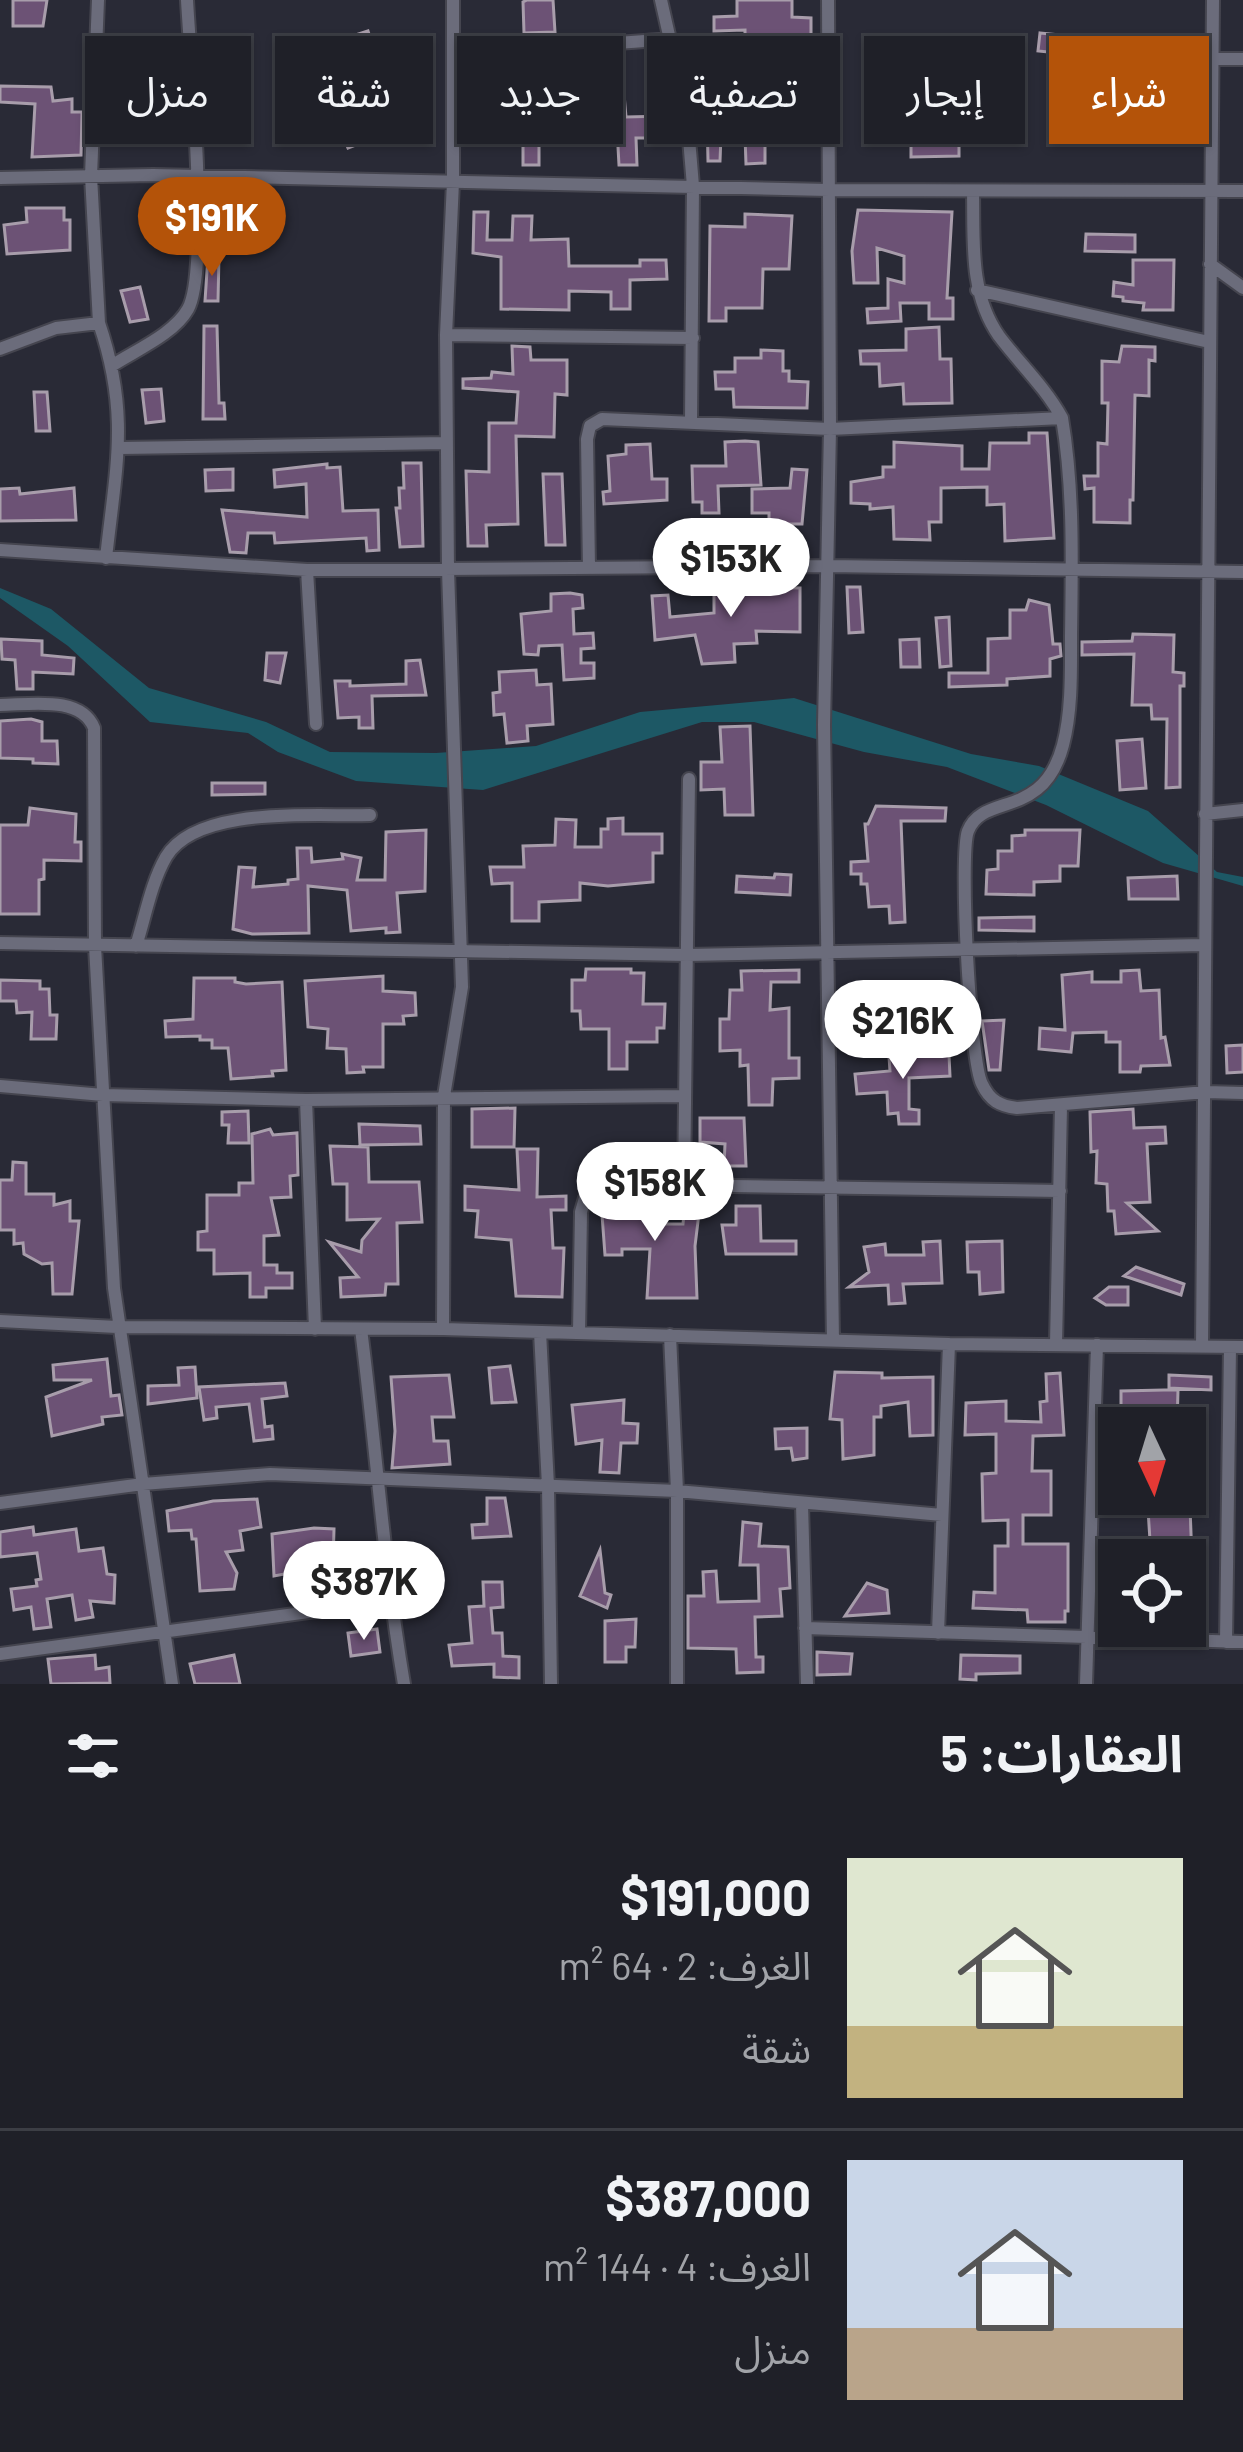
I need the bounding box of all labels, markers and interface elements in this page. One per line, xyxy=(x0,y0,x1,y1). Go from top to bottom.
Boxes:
chip: منزل xyxy=(85,36,251,144)
chip: شقة xyxy=(275,36,433,144)
chip: جديد xyxy=(457,36,623,144)
chip: تصفية xyxy=(647,36,840,144)
chip: إيجار xyxy=(864,36,1025,144)
chip: شراء xyxy=(1049,36,1209,144)
pin: $191K xyxy=(128,177,296,279)
text: $191K xyxy=(165,192,259,239)
pin: $153K xyxy=(647,518,815,620)
text: $153K xyxy=(680,533,782,580)
pin: $216K xyxy=(819,980,987,1082)
text: $216K xyxy=(851,995,955,1042)
pin: $158K xyxy=(571,1142,739,1244)
text: $158K xyxy=(604,1157,706,1204)
north arrow xyxy=(1098,1407,1206,1515)
map controls xyxy=(1098,1407,1206,1647)
button: locate xyxy=(1098,1539,1206,1647)
pin: $387K xyxy=(280,1541,448,1643)
text: $387K xyxy=(310,1556,418,1603)
text: العقارات: 5 xyxy=(941,1721,1183,1782)
icon: filters xyxy=(60,1723,126,1789)
text: $191,000 xyxy=(620,1865,811,1926)
icon: home xyxy=(943,1906,1087,2050)
text: الغرف: 2 · 64 m² xyxy=(559,1941,811,1988)
text: شقة xyxy=(742,2024,811,2071)
text: $387,000 xyxy=(605,2166,811,2227)
icon: home xyxy=(943,2208,1087,2352)
text: الغرف: 4 · 144 m² xyxy=(543,2242,811,2289)
text: منزل xyxy=(735,2325,811,2372)

